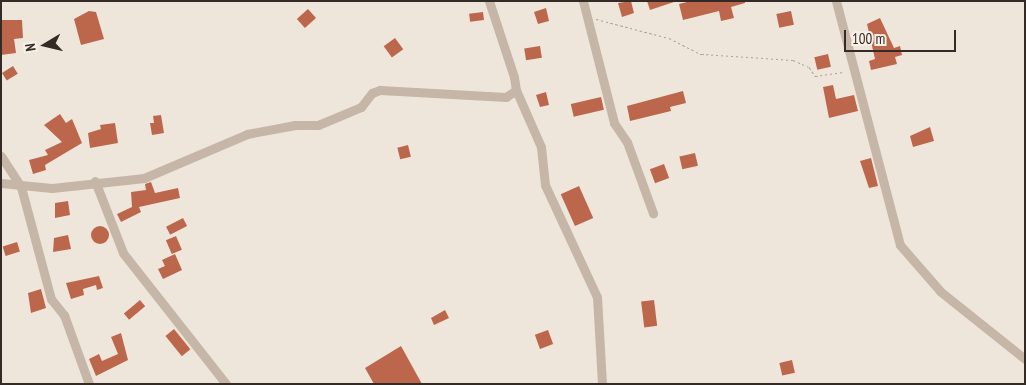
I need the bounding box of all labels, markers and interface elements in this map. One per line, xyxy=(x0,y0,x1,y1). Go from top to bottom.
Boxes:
north arrow xyxy=(20,20,70,70)
scale bar xyxy=(846,20,958,52)
text: 100 m xyxy=(852,29,885,48)
text: N xyxy=(21,42,40,52)

